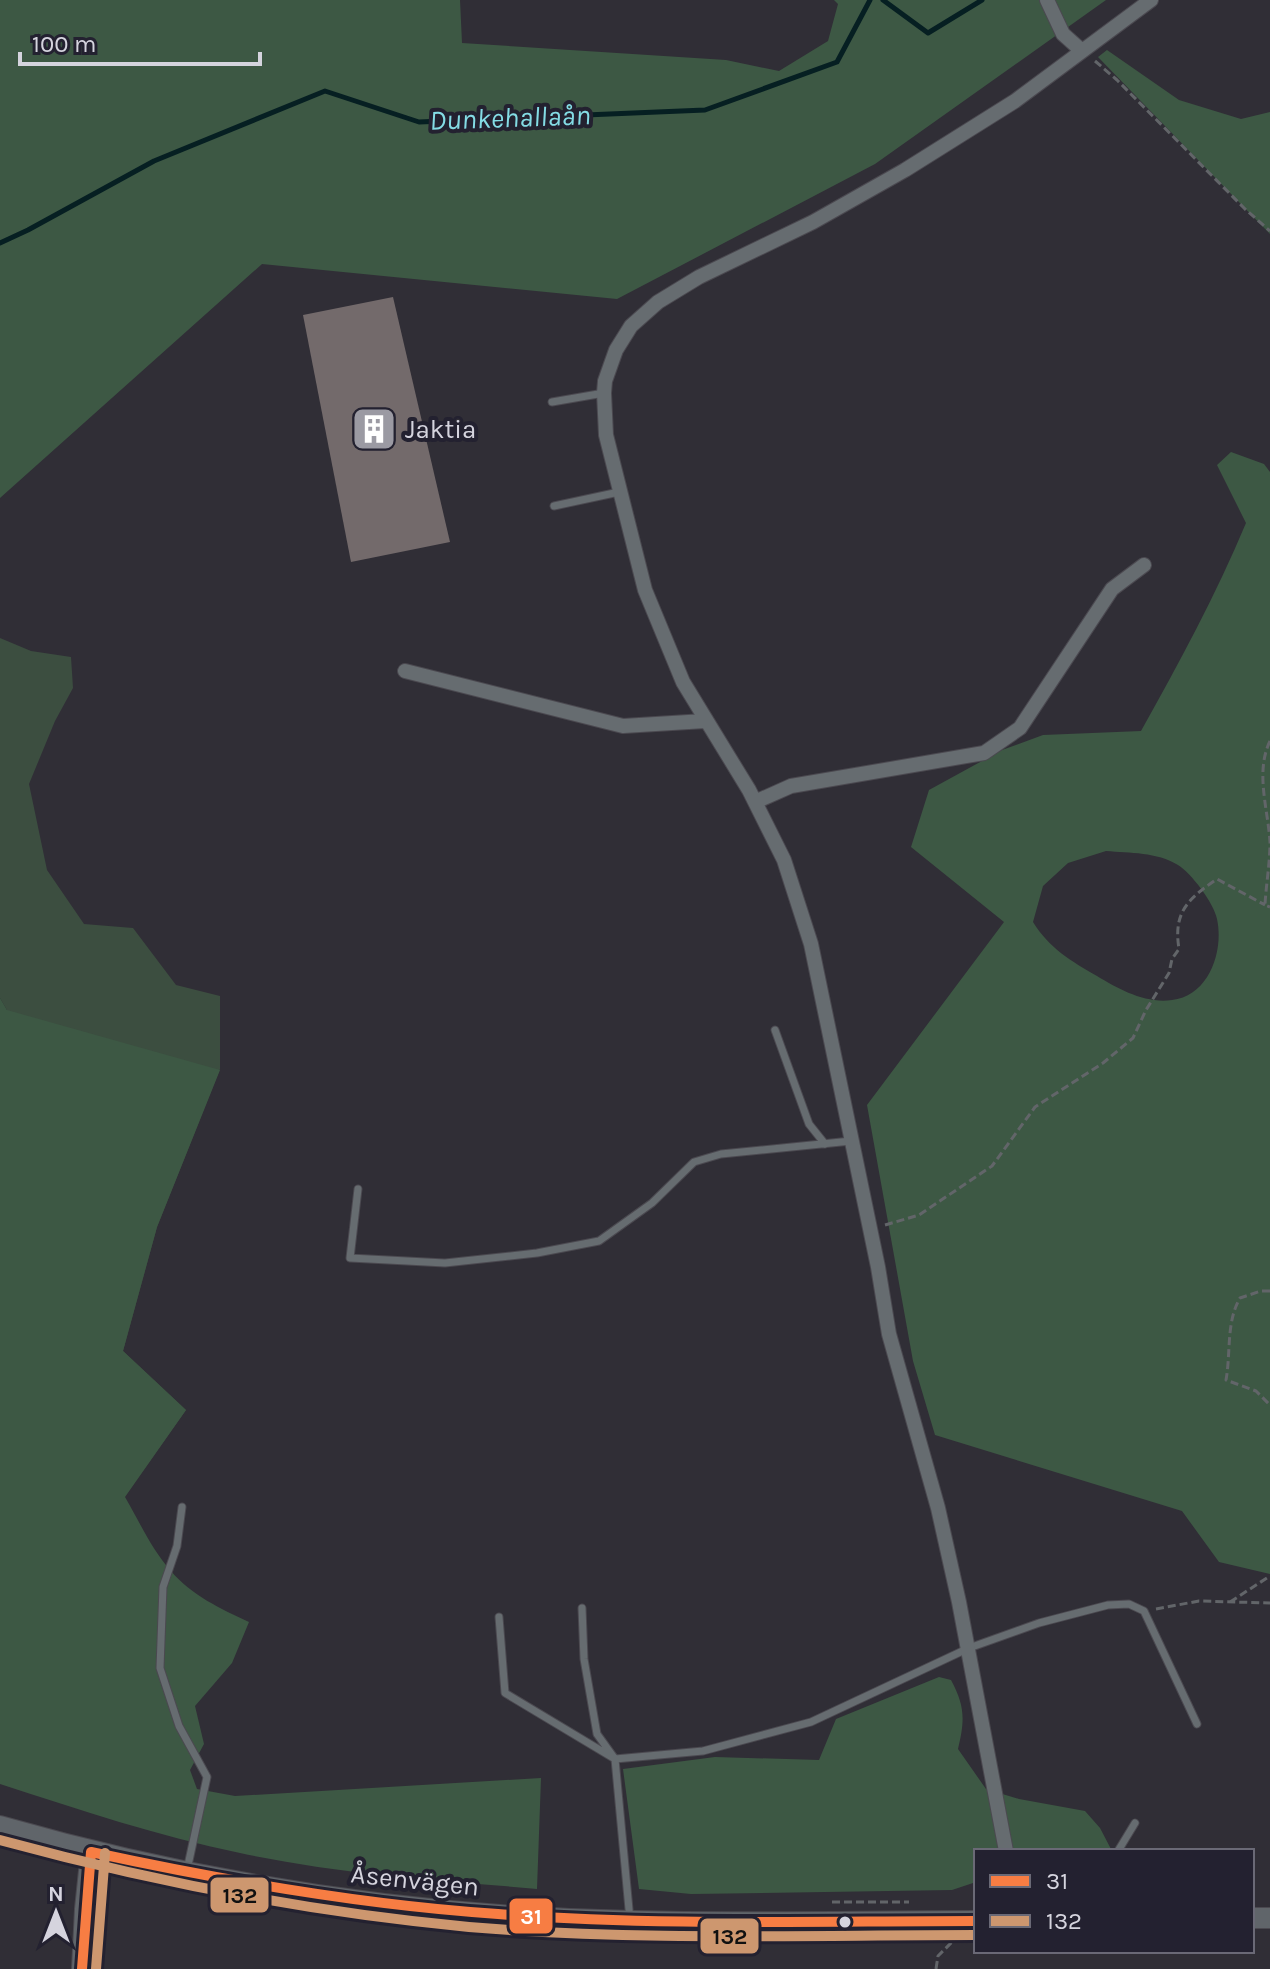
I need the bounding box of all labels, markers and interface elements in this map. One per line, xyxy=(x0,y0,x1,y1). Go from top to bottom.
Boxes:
scale bar xyxy=(20,16,260,66)
text: 100 m xyxy=(32,30,97,58)
water label: Dunkehallaån xyxy=(429,98,591,137)
building icon: Jaktia xyxy=(350,405,398,453)
place label: Jaktia xyxy=(405,414,476,445)
legend xyxy=(974,1849,1254,1953)
street label: Åsenvägen xyxy=(349,1858,481,1903)
text: 31 xyxy=(1046,1867,1068,1895)
north arrow xyxy=(16,1873,96,1953)
line badge: 132 xyxy=(209,1876,270,1914)
text: N xyxy=(48,1881,64,1907)
text: 132 xyxy=(223,1883,257,1909)
line badge: 31 xyxy=(508,1897,554,1935)
text: 31 xyxy=(520,1904,542,1930)
text: 132 xyxy=(1046,1907,1082,1935)
unlabelled marker xyxy=(837,1914,853,1930)
line badge: 132 xyxy=(699,1917,760,1955)
text: 132 xyxy=(713,1924,747,1950)

